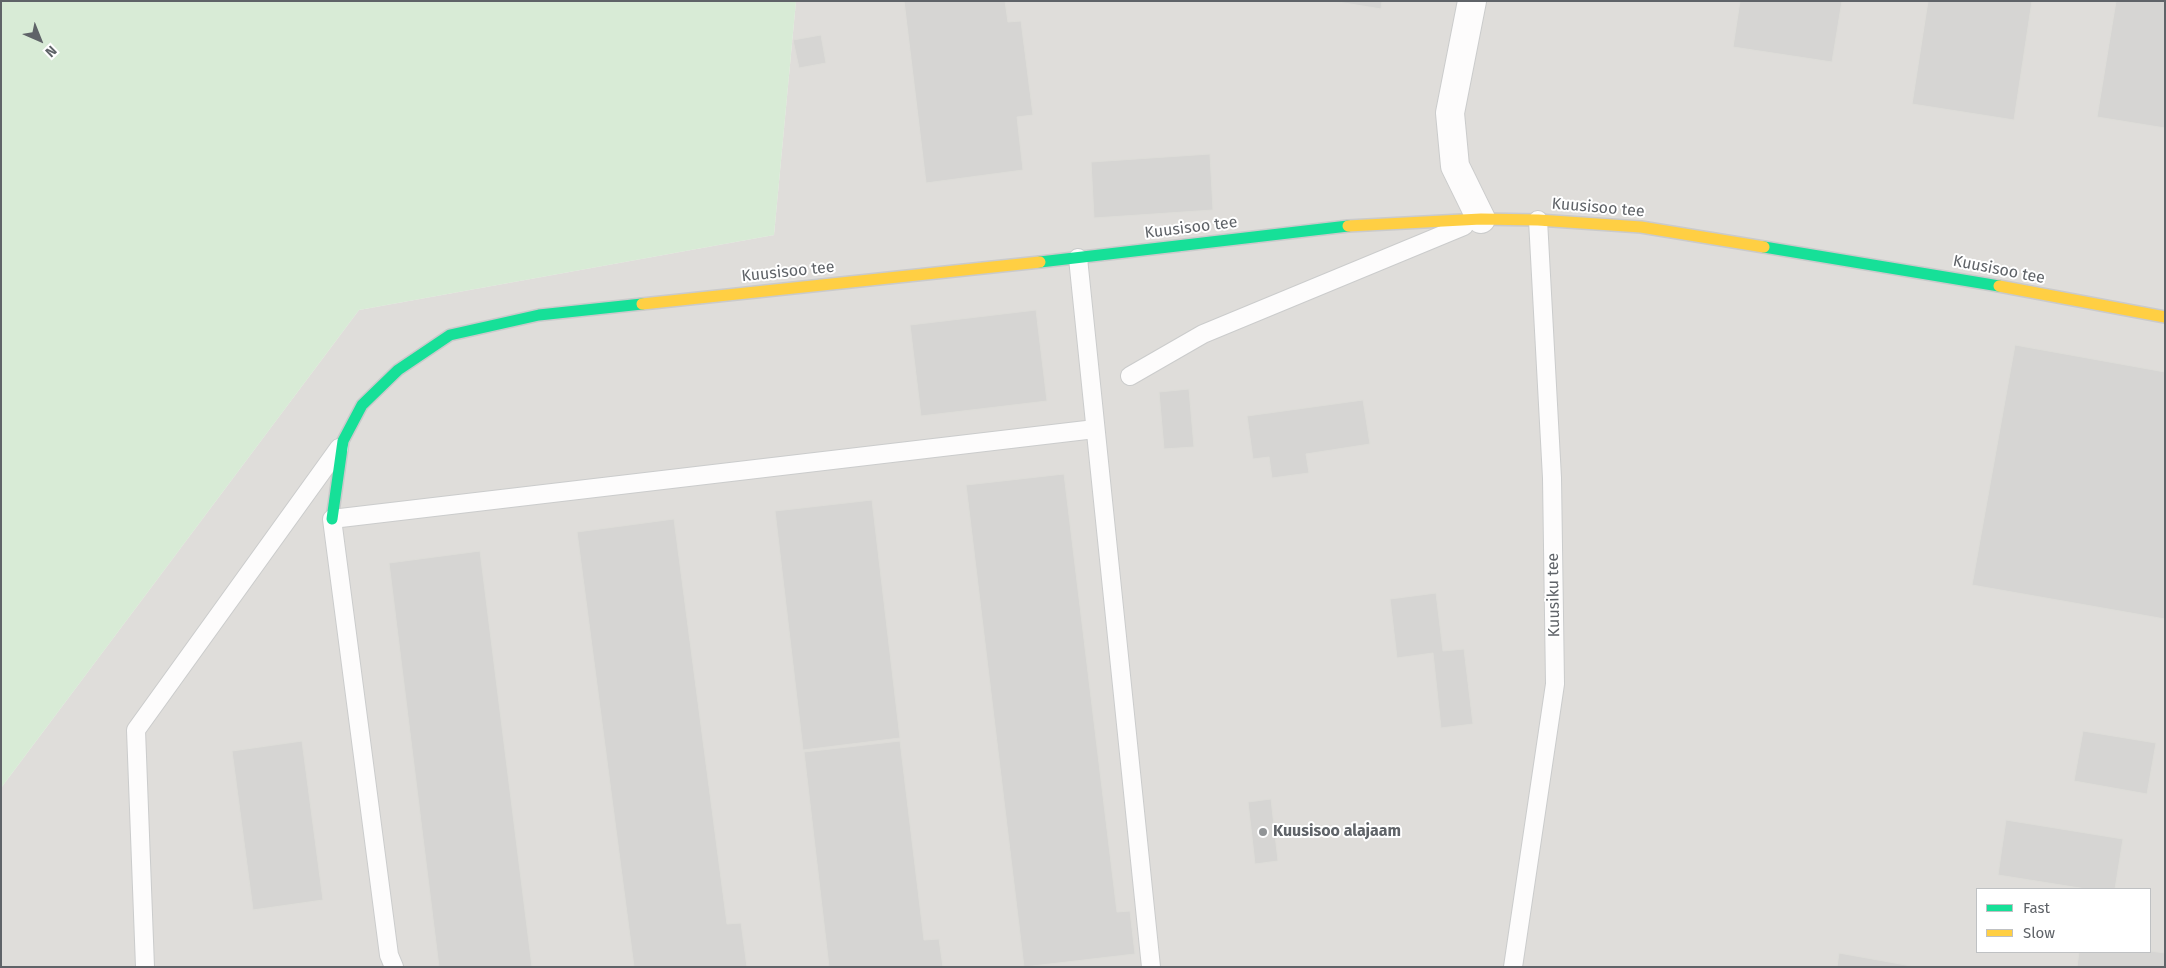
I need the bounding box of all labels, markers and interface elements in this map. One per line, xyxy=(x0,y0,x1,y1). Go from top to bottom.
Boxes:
north arrow xyxy=(15,15,65,65)
text: N xyxy=(42,42,60,60)
street label: Kuusisoo tee xyxy=(1551,194,1645,222)
street label: Kuusisoo tee xyxy=(1144,213,1238,243)
street label: Kuusisoo tee xyxy=(1951,252,2047,288)
street label: Kuusisoo tee xyxy=(741,258,835,286)
street label: Kuusiku tee xyxy=(1544,553,1564,637)
place label: Kuusisoo alajaam xyxy=(1273,822,1401,842)
marker: Kuusisoo alajaam xyxy=(1257,826,1269,838)
legend xyxy=(1976,888,2151,953)
text: Fast xyxy=(2023,899,2050,917)
text: Slow xyxy=(2023,924,2055,942)

